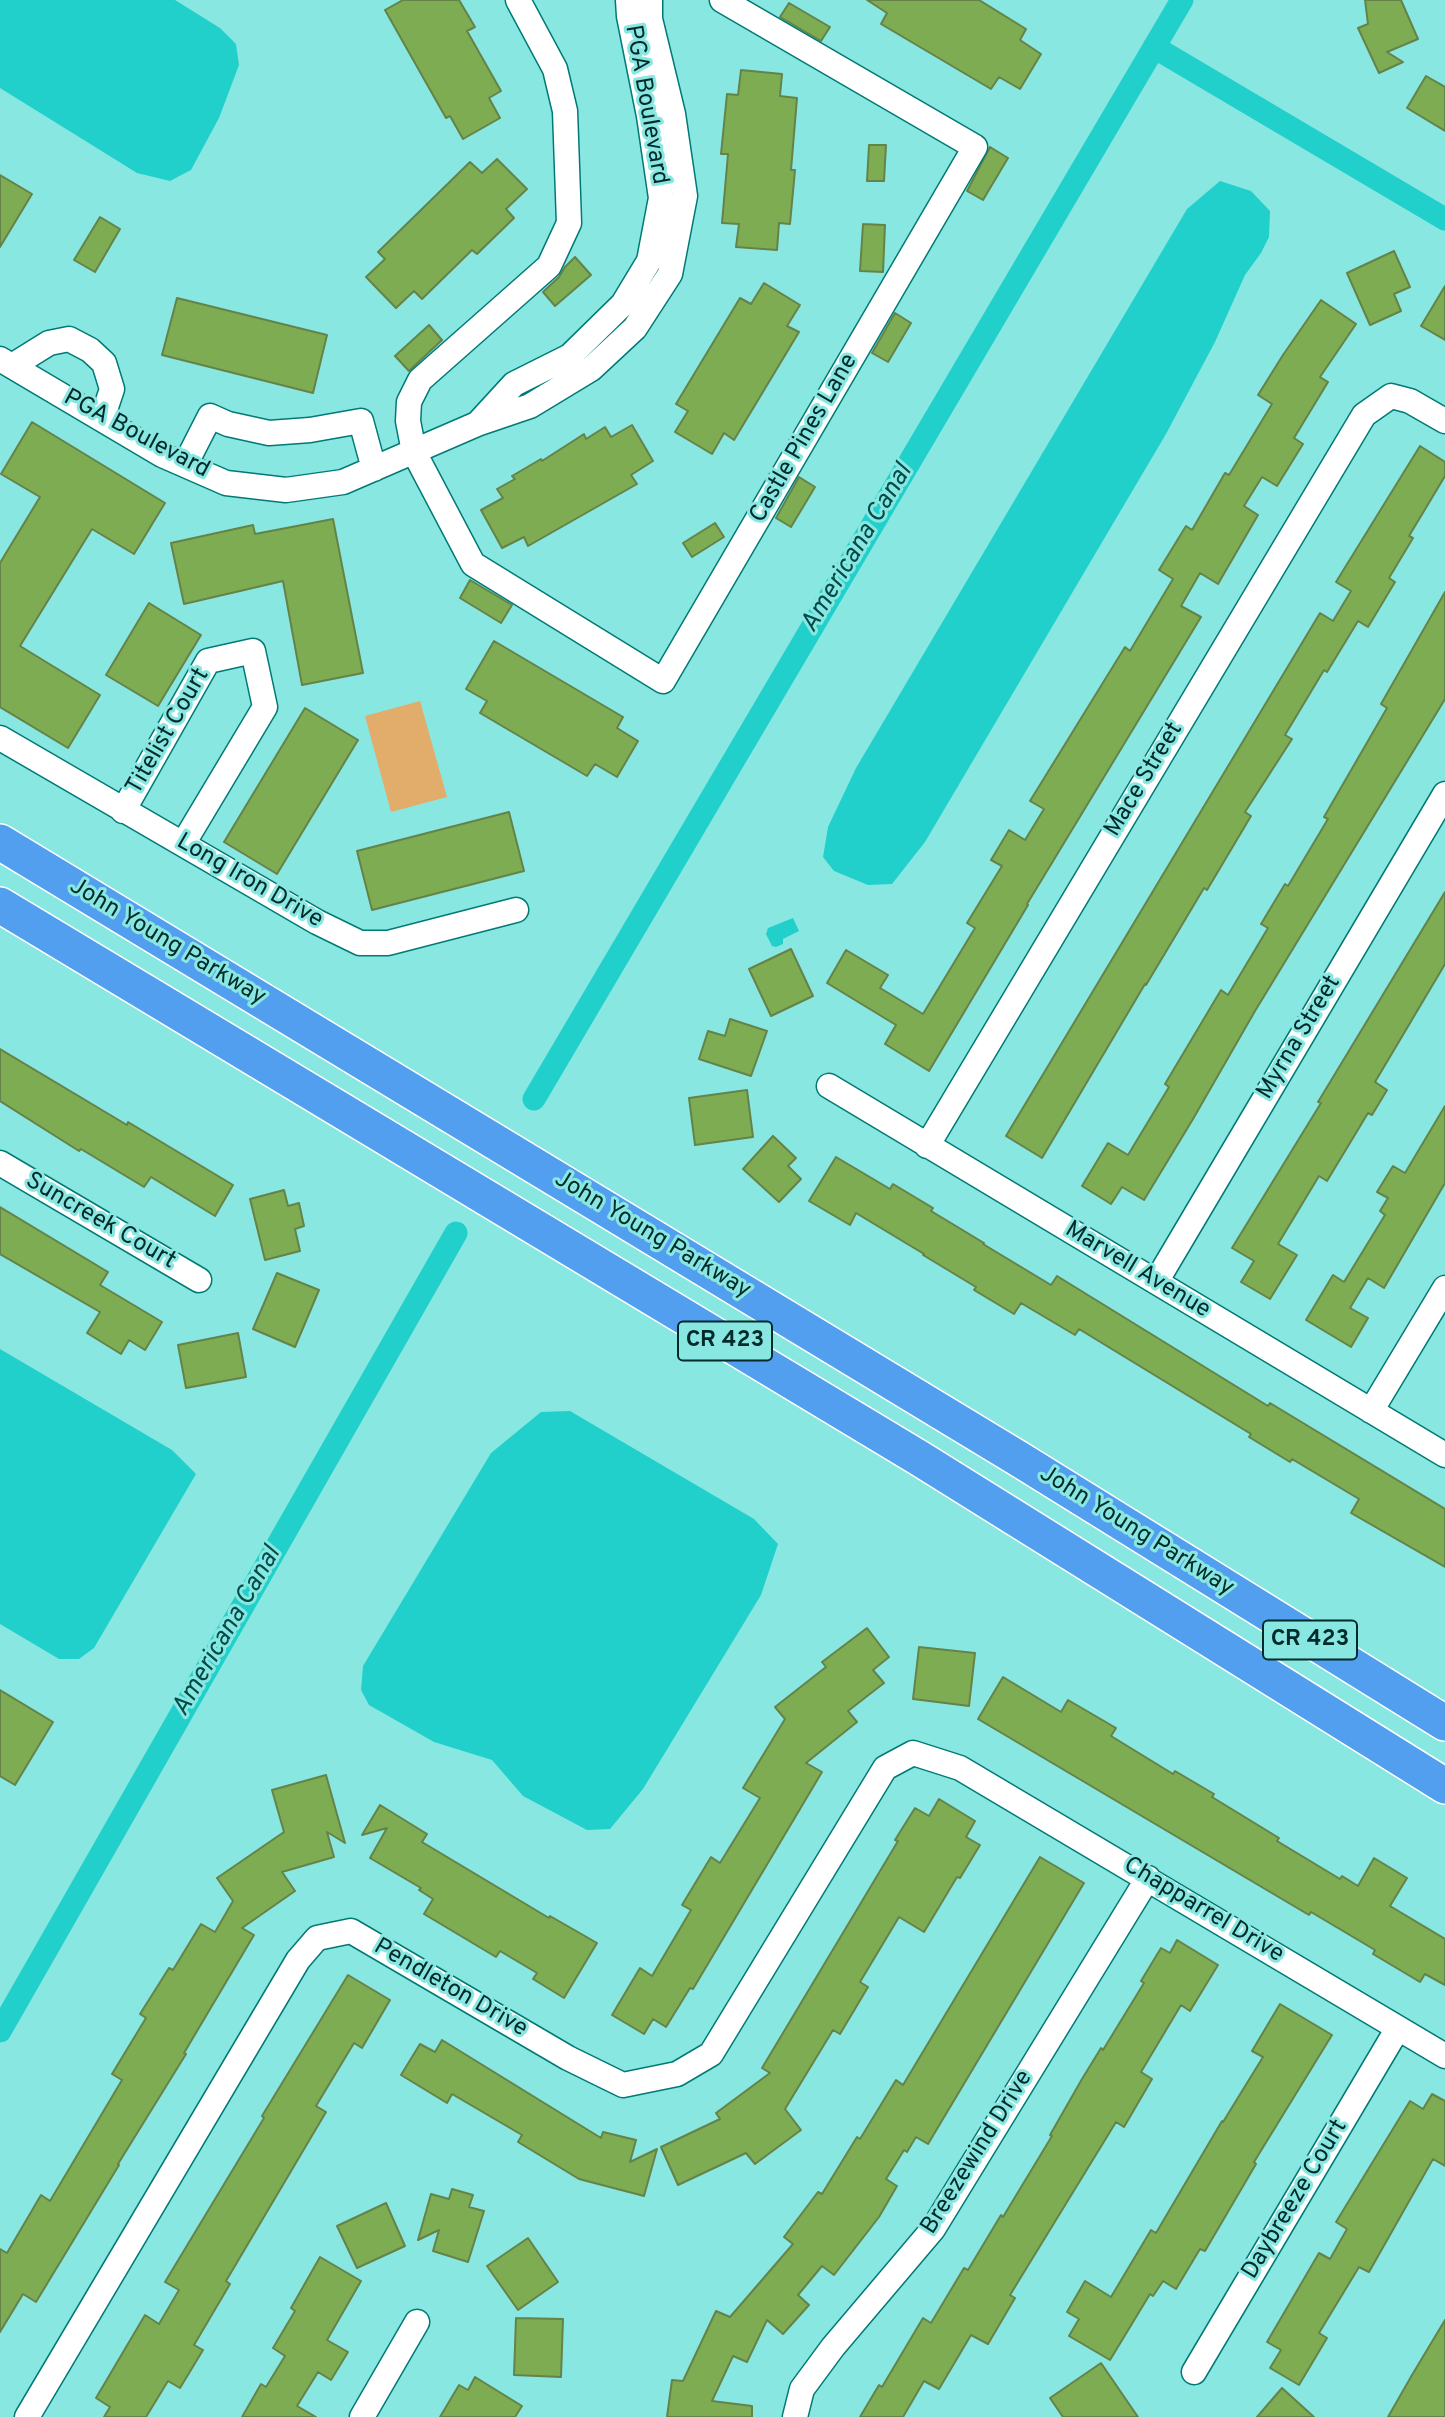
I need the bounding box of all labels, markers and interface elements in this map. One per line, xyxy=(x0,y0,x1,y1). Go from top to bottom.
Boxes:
street label: PGA Boulevard xyxy=(617,23,673,187)
street label: Castle Pines Lane xyxy=(745,349,865,529)
street label: PGA Boulevard xyxy=(58,384,214,486)
water label: Americana Canal xyxy=(795,459,921,639)
street label: Titelist Court xyxy=(121,664,217,800)
street label: Mace Street xyxy=(1100,718,1190,842)
street label: Long Iron Drive xyxy=(171,828,327,936)
street label: John Young Parkway xyxy=(64,873,270,1013)
street label: Myrna Street xyxy=(1252,971,1348,1105)
street label: John Young Parkway xyxy=(549,1166,755,1306)
street label: Suncreek Court xyxy=(20,1167,180,1277)
street label: Marvell Avenue xyxy=(1059,1216,1215,1326)
road number: CR 423 xyxy=(678,1322,772,1360)
street label: John Young Parkway xyxy=(1033,1460,1239,1604)
water label: Americana Canal xyxy=(167,1542,289,1722)
road number: CR 423 xyxy=(1263,1620,1357,1660)
street label: Chapparrel Drive xyxy=(1118,1852,1288,1970)
street label: Pendleton Drive xyxy=(368,1933,532,2045)
street label: Breezewind Drive xyxy=(916,2066,1040,2240)
street label: Daybreeze Court xyxy=(1237,2115,1355,2285)

